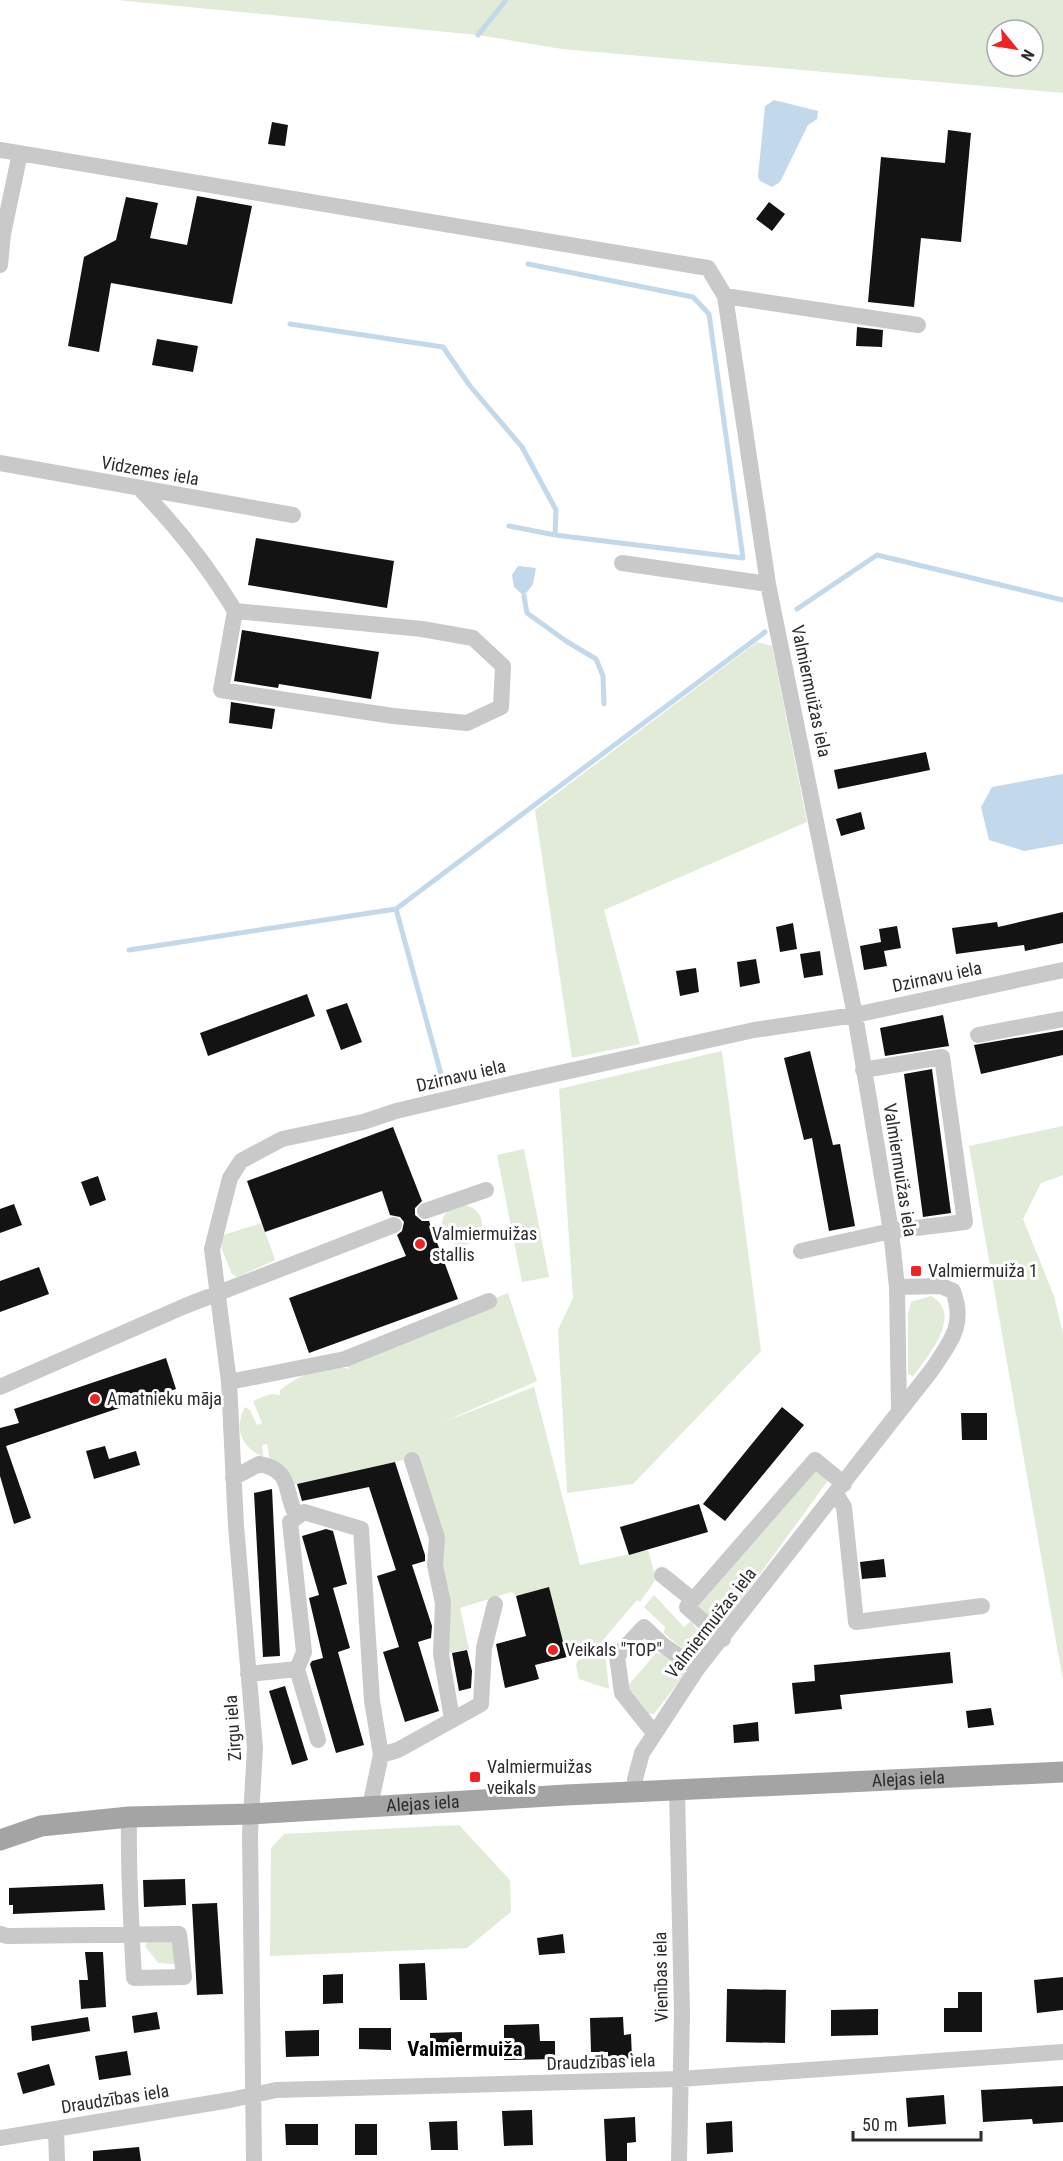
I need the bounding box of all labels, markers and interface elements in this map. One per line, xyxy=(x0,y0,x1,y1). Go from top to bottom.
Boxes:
north arrow xyxy=(985,18,1045,78)
text: N xyxy=(1017,46,1038,64)
street label: Vidzemes iela xyxy=(100,452,201,489)
street label: Valmiermuižas iela xyxy=(787,623,836,759)
street label: Dzirnavu iela xyxy=(890,957,984,996)
street label: Dzirnavu iela xyxy=(414,1055,508,1096)
street label: Valmiermuižas iela xyxy=(880,1102,921,1238)
place label: Valmiermuižas stallis xyxy=(432,1223,537,1265)
marker: Valmiermuižas stallis xyxy=(413,1237,427,1251)
place label: Valmiermuiža 1 xyxy=(928,1260,1038,1281)
marker: Valmiermuiža 1 xyxy=(909,1264,923,1278)
place label: Amatnieku māja xyxy=(107,1388,222,1409)
marker: Amatnieku māja xyxy=(88,1392,102,1406)
street label: Valmiermuižas iela xyxy=(661,1563,760,1682)
place label: Veikals "TOP" xyxy=(565,1639,662,1660)
marker: Veikals "TOP" xyxy=(546,1643,560,1657)
street label: Zirgu iela xyxy=(220,1694,245,1762)
place label: Valmiermuižas veikals xyxy=(487,1756,592,1798)
street label: Alejas iela xyxy=(871,1766,945,1791)
marker: Valmiermuižas veikals xyxy=(468,1770,482,1784)
street label: Alejas iela xyxy=(386,1790,460,1816)
street label: Vienības iela xyxy=(649,1931,672,2023)
district label: Valmiermuiža xyxy=(407,2037,523,2061)
street label: Draudzības iela xyxy=(546,2049,656,2074)
street label: Draudzības iela xyxy=(59,2080,170,2117)
scale bar xyxy=(853,2104,980,2142)
text: 50 m xyxy=(862,2114,897,2135)

